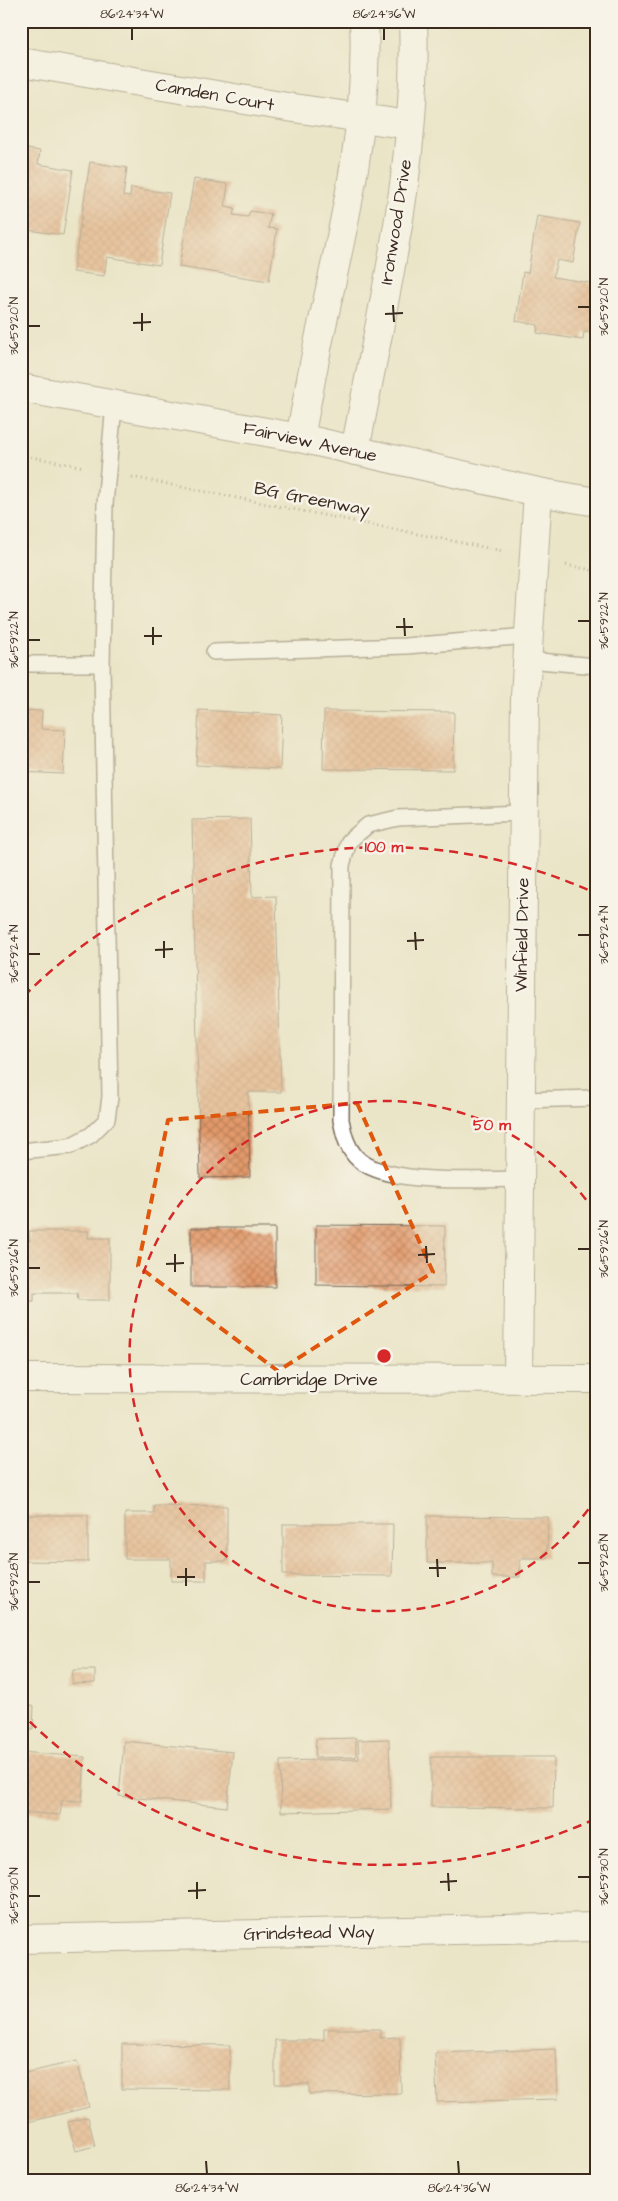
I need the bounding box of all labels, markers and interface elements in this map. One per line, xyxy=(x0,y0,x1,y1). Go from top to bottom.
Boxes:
text: 86°24'34"W xyxy=(100,6,164,23)
text: 86°24'36"W xyxy=(353,6,416,23)
street label: Camden Court xyxy=(154,72,277,118)
street label: Ironwood Drive xyxy=(374,157,418,286)
text: 36°59'20"N xyxy=(596,277,613,336)
text: 36°59'20"N xyxy=(6,296,23,355)
street label: Fairview Avenue xyxy=(241,416,380,468)
street label: BG Greenway xyxy=(252,476,372,523)
text: 36°59'22"N xyxy=(596,592,613,650)
text: 36°59'22"N xyxy=(6,611,23,669)
text: 100 m xyxy=(365,837,404,858)
street label: Winfield Drive xyxy=(509,877,536,992)
text: 36°59'24"N xyxy=(596,905,613,964)
text: 36°59'24"N xyxy=(6,924,23,983)
text: 50 m xyxy=(473,1115,511,1136)
text: 36°59'26"N xyxy=(596,1219,613,1278)
text: 36°59'26"N xyxy=(6,1238,23,1297)
centre of rings xyxy=(375,1347,393,1365)
street label: Cambridge Drive xyxy=(240,1367,378,1393)
text: 36°59'28"N xyxy=(596,1533,613,1592)
text: 36°59'28"N xyxy=(6,1552,23,1611)
text: 36°59'30"N xyxy=(596,1848,613,1906)
text: 36°59'30"N xyxy=(6,1867,23,1925)
street label: Grindstead Way xyxy=(243,1919,375,1948)
text: 86°24'34"W xyxy=(175,2180,239,2197)
text: 86°24'36"W xyxy=(428,2180,491,2197)

